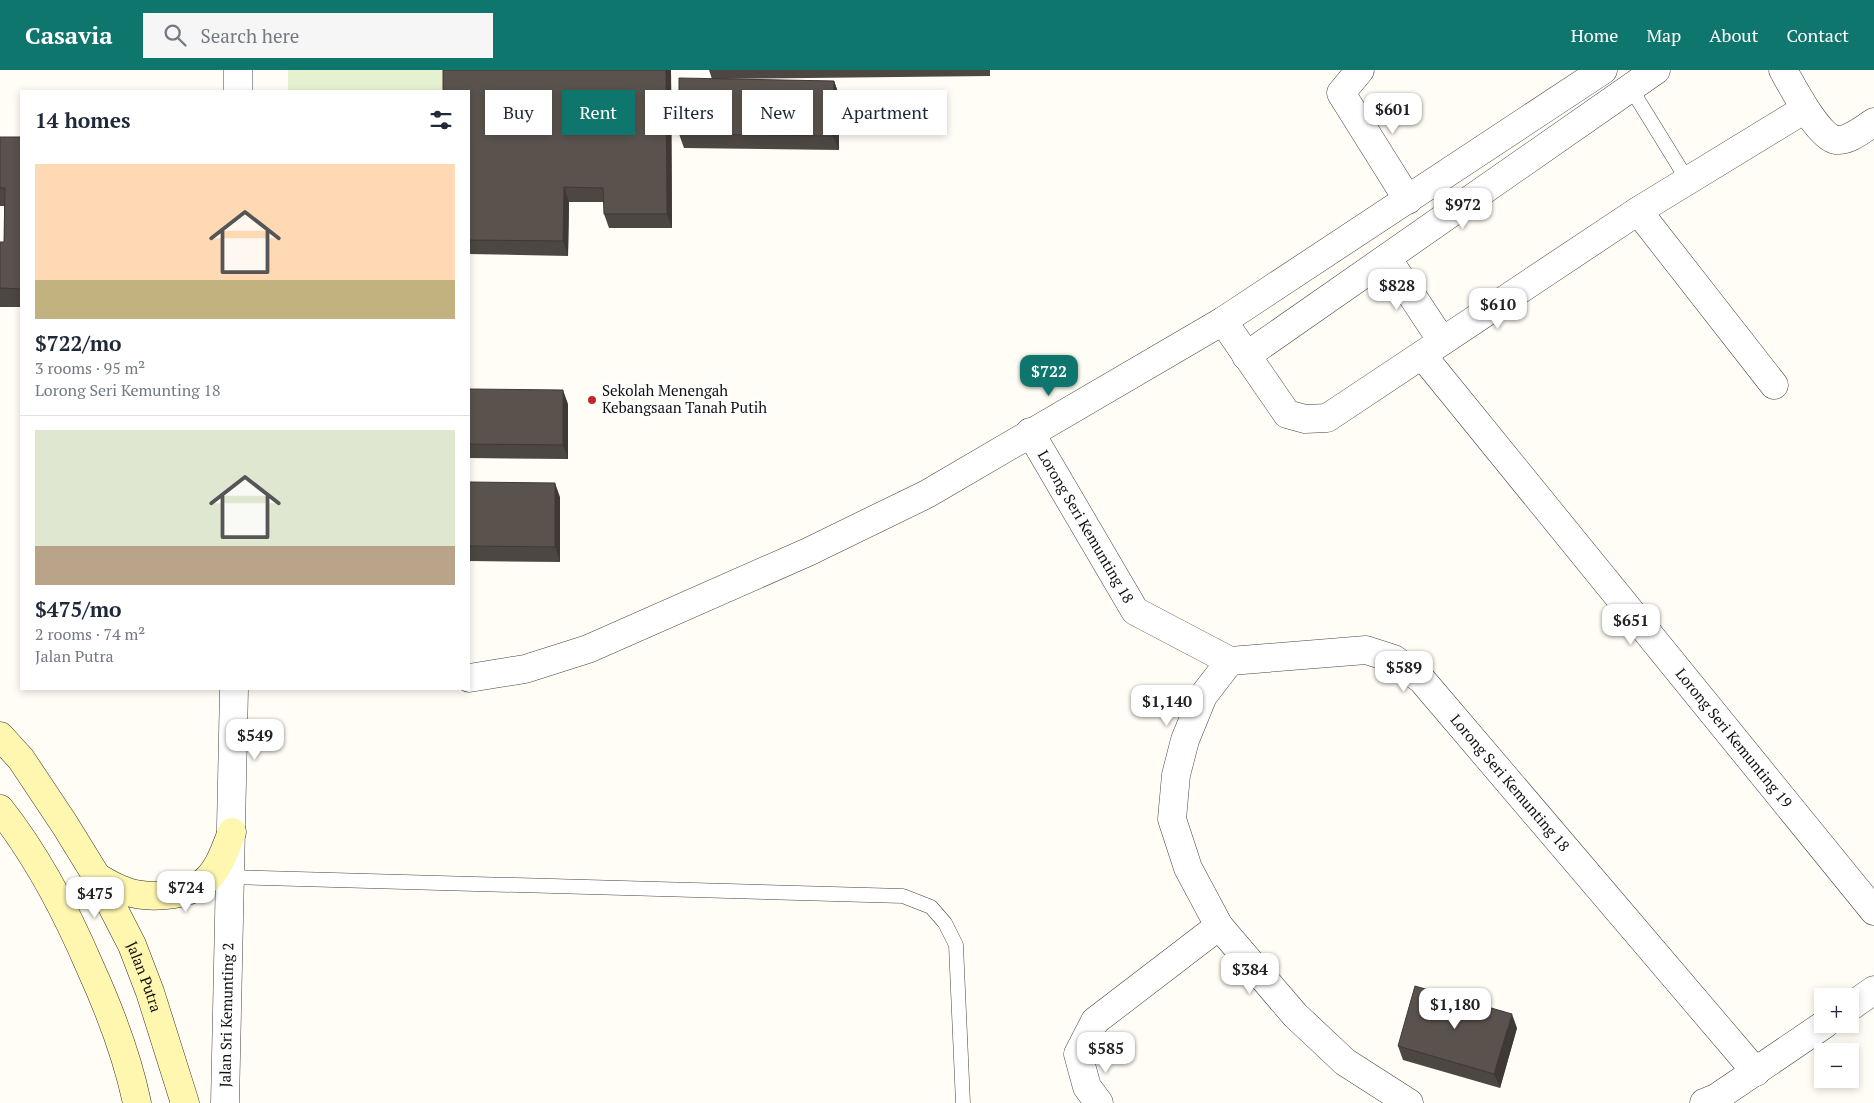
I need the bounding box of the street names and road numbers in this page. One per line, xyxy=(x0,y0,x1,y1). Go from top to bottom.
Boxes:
street label: Lorong Seri Kemunting 18 xyxy=(1034,446,1139,607)
street label: Lorong Seri Kemunting 19 xyxy=(1672,664,1797,812)
street label: Lorong Seri Kemunting 18 xyxy=(1446,710,1575,855)
street label: Jalan Putra xyxy=(123,937,167,1015)
street label: Jalan Sri Kemunting 2 xyxy=(214,942,237,1088)

